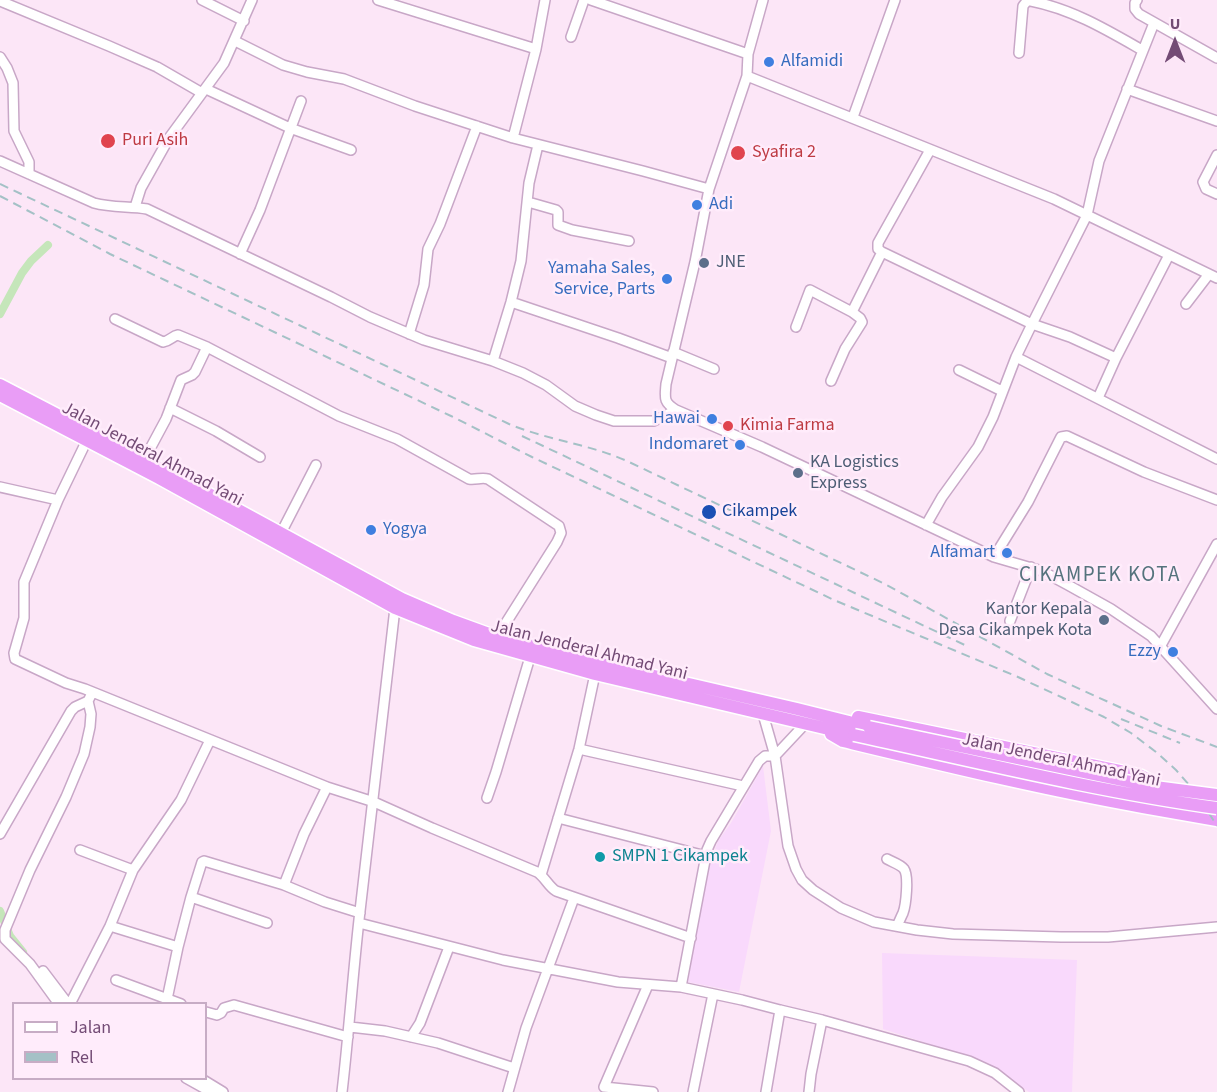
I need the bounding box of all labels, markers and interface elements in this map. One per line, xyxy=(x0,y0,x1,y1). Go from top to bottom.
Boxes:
north arrow xyxy=(1145,12,1205,72)
text: U xyxy=(1170,13,1180,35)
place label: Alfamidi xyxy=(781,51,843,73)
marker: Alfamidi xyxy=(762,55,776,69)
place label: Puri Asih xyxy=(122,130,188,152)
marker: Puri Asih xyxy=(99,132,117,150)
place label: Syafira 2 xyxy=(752,142,816,164)
marker: Syafira 2 xyxy=(729,144,747,162)
place label: Adi xyxy=(709,194,733,216)
marker: Adi xyxy=(690,198,704,212)
place label: JNE xyxy=(716,252,746,274)
marker: JNE xyxy=(697,256,711,270)
place label: Yamaha Sales, Service, Parts xyxy=(548,258,655,300)
marker: Yamaha Sales, Service, Parts xyxy=(660,272,674,286)
street label: Jalan Jenderal Ahmad Yani xyxy=(58,398,246,512)
place label: Hawai xyxy=(653,408,700,430)
marker: Hawai xyxy=(705,412,719,426)
place label: Kimia Farma xyxy=(740,415,834,437)
marker: Kimia Farma xyxy=(721,419,735,433)
place label: Indomaret xyxy=(649,434,728,456)
marker: Indomaret xyxy=(733,438,747,452)
place label: KA Logistics Express xyxy=(810,452,899,494)
marker: KA Logistics Express xyxy=(791,466,805,480)
place label: Cikampek xyxy=(722,501,797,523)
marker: Cikampek xyxy=(700,503,718,521)
place label: Yogya xyxy=(383,519,427,541)
marker: Yogya xyxy=(364,523,378,537)
place label: Alfamart xyxy=(930,542,995,564)
marker: Alfamart xyxy=(1000,546,1014,560)
district label: CIKAMPEK KOTA xyxy=(1019,563,1181,589)
place label: Kantor Kepala Desa Cikampek Kota xyxy=(938,599,1092,642)
marker: Kantor Kepala Desa Cikampek Kota xyxy=(1097,613,1111,627)
street label: Jalan Jenderal Ahmad Yani xyxy=(488,616,690,686)
place label: Ezzy xyxy=(1128,641,1161,663)
marker: Ezzy xyxy=(1166,645,1180,659)
street label: Jalan Jenderal Ahmad Yani xyxy=(960,729,1162,793)
place label: SMPN 1 Cikampek xyxy=(612,846,748,868)
marker: SMPN 1 Cikampek xyxy=(593,850,607,864)
legend xyxy=(12,1002,207,1080)
text: Jalan xyxy=(70,1015,111,1040)
text: Rel xyxy=(70,1045,94,1070)

